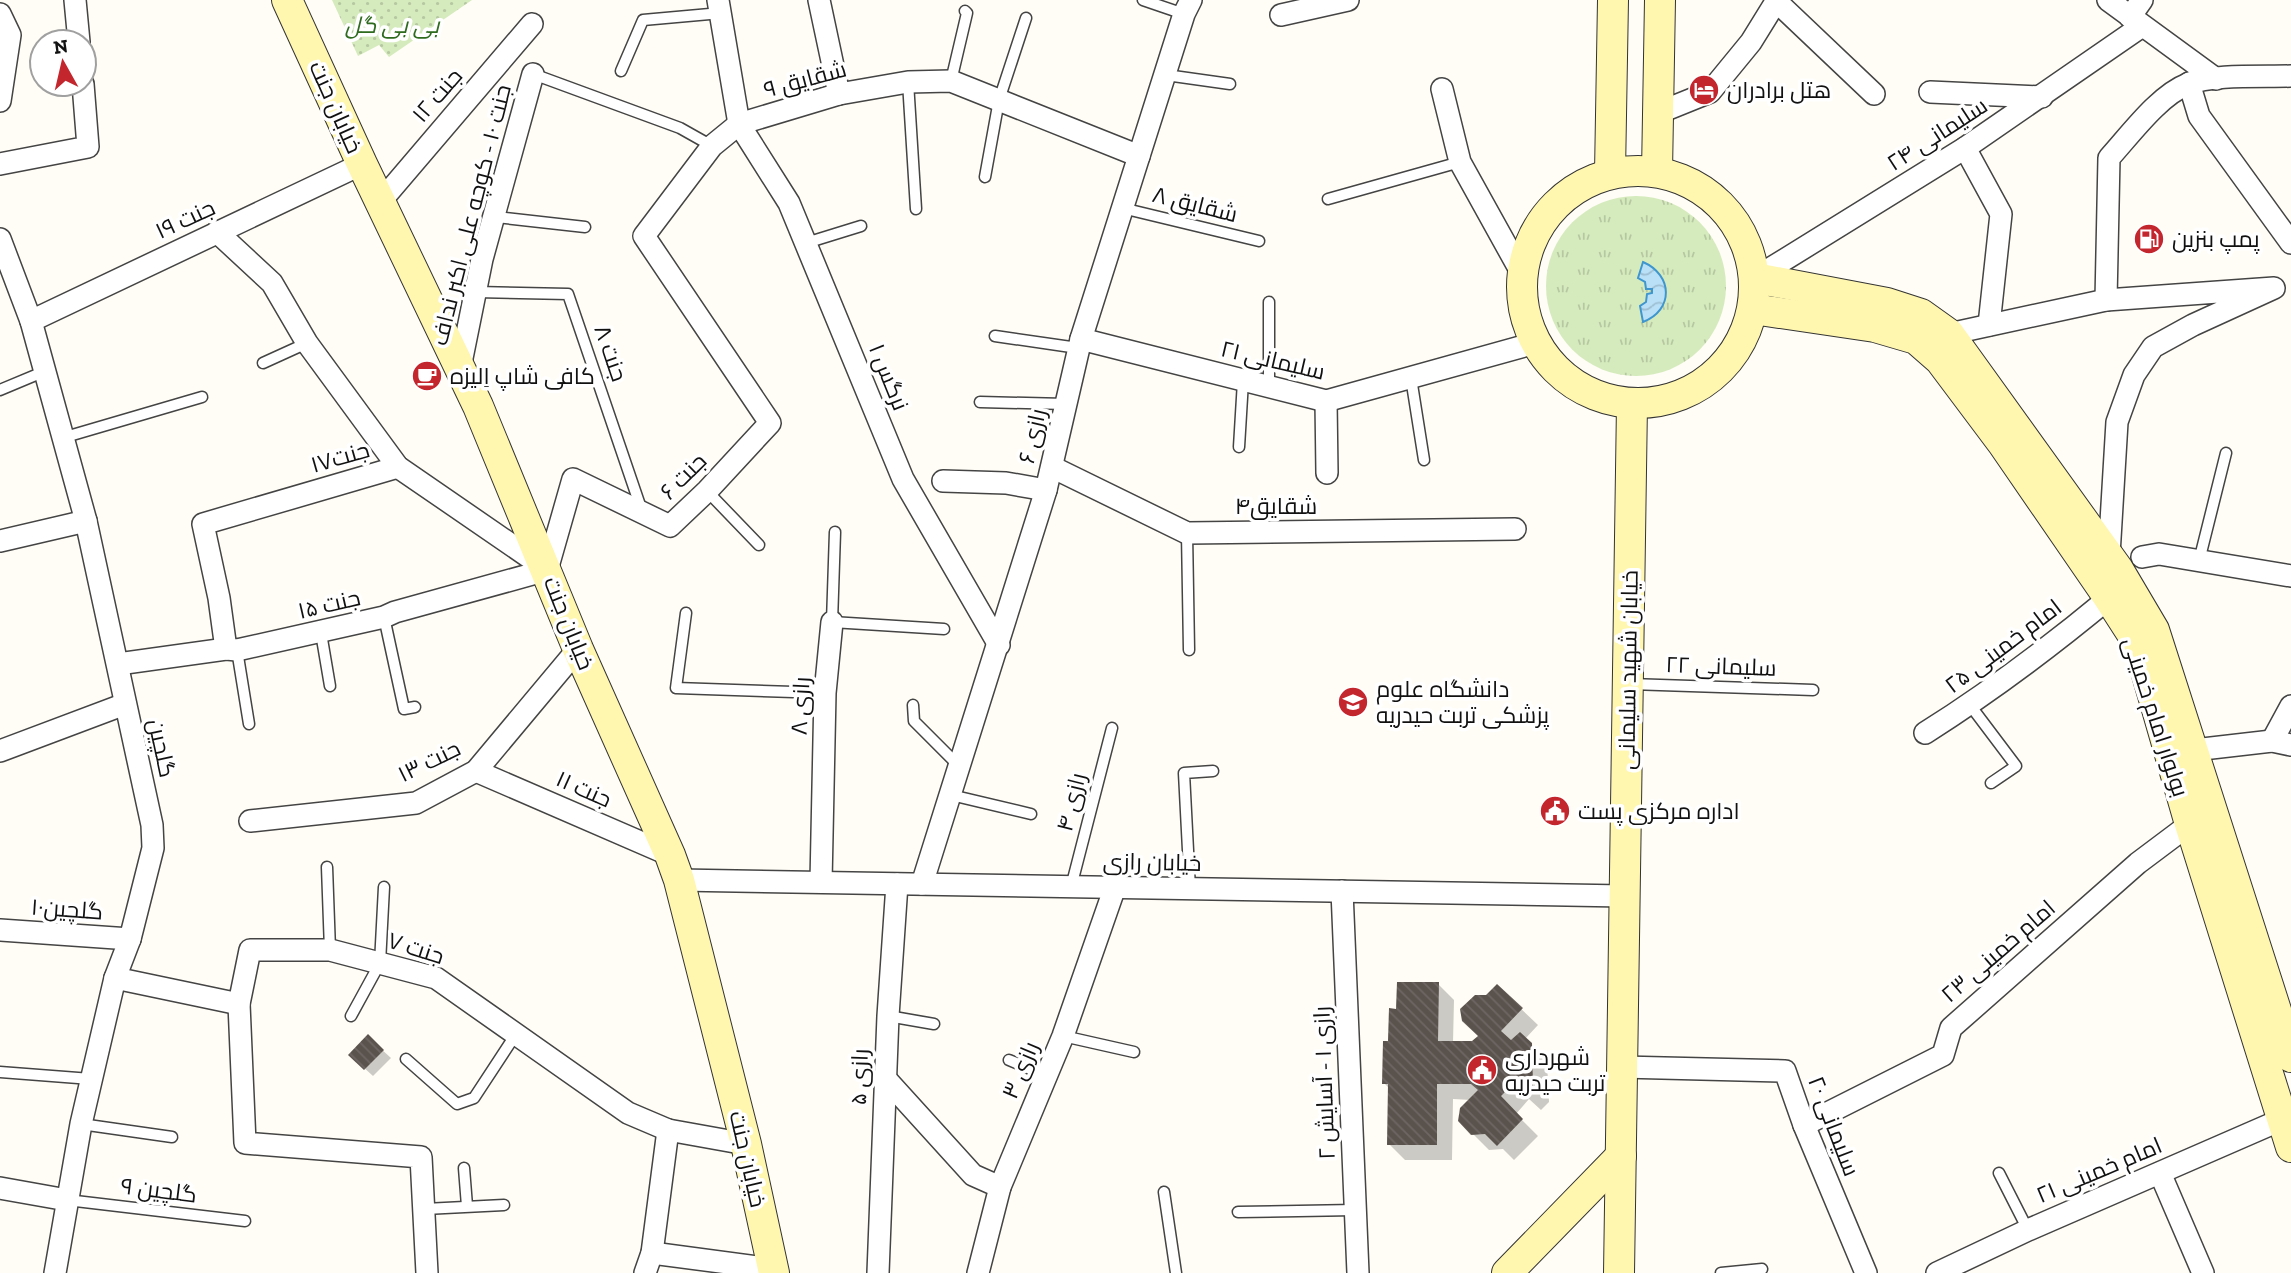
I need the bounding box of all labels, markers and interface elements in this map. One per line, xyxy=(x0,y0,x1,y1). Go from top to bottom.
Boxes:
park label: بی بی گل xyxy=(345,11,441,39)
north arrow xyxy=(28,28,98,98)
text: N xyxy=(52,34,69,59)
street label: شقایق ۹ xyxy=(761,55,849,103)
street label: خیابان جنت xyxy=(303,56,369,158)
street label: جنت ۱۲ xyxy=(406,62,468,128)
hotel icon: هتل برادران xyxy=(1687,73,1721,107)
place label: هتل برادران xyxy=(1727,76,1831,104)
street label: جنت ۱۰ - کوچه علی اکبر نداف xyxy=(425,82,518,349)
street label: سلیمانی ۲۴ xyxy=(1881,91,1993,177)
street label: شقایق ۸ xyxy=(1149,180,1241,228)
street label: جنت ۱۹ xyxy=(151,193,219,245)
fuel station icon: پمپ بنزین xyxy=(2132,222,2166,256)
place label: پمپ بنزین xyxy=(2172,225,2260,254)
street label: جنت ۸ xyxy=(588,321,634,385)
street label: سلیمانی ۲۱ xyxy=(1218,334,1328,386)
street label: نرگس ۱ xyxy=(863,339,915,415)
cafe icon: کافی شاپ اِلیزه xyxy=(410,359,444,393)
place label: کافی شاپ اِلیزه xyxy=(450,362,595,391)
street label: رازی ۶ xyxy=(1012,406,1052,466)
street label: جنت۱۷ xyxy=(307,435,373,479)
street label: جنت ۶ xyxy=(654,447,712,505)
street label: شقایق۴ xyxy=(1235,492,1317,520)
street label: خیابان شهید سلیمانی xyxy=(1612,570,1644,770)
street label: خیابان جنت xyxy=(538,572,600,674)
street label: جنت ۱۵ xyxy=(295,583,363,625)
street label: امام خمینی ۲۵ xyxy=(1939,593,2068,701)
street label: بولوار امام خمینی xyxy=(2115,634,2195,801)
street label: سلیمانی ۲۲ xyxy=(1665,650,1777,682)
place label: دانشگاه علوم پزشکی تربت حیدریه xyxy=(1376,675,1549,730)
street label: رازی ۸ xyxy=(784,676,816,736)
school or university icon: دانشگاه علوم پزشکی تربت حیدریه xyxy=(1336,685,1370,719)
street label: گلچین xyxy=(141,716,182,780)
street label: جنت ۱۳ xyxy=(393,734,465,788)
street label: جنت ۱۱ xyxy=(552,764,616,814)
street label: رازی ۴ xyxy=(1050,770,1092,834)
public building icon: اداره مرکزی پست xyxy=(1538,794,1572,828)
place label: اداره مرکزی پست xyxy=(1578,797,1740,826)
street label: خیابان رازی xyxy=(1102,847,1202,877)
street label: گلچین۱۰ xyxy=(30,893,104,926)
street label: امام خمینی ۲۳ xyxy=(1935,894,2062,1010)
street label: جنت ۷ xyxy=(384,926,448,970)
street label: رازی ۱ - آسایش ۲ xyxy=(1307,1006,1341,1160)
street label: رازی ۳ xyxy=(995,1037,1045,1103)
place label: شهرداری تربت حیدریه xyxy=(1505,1043,1606,1097)
street label: رازی ۵ xyxy=(844,1048,874,1106)
public building icon: شهرداری تربت حیدریه xyxy=(1465,1053,1499,1087)
street label: سلیمانی ۲۰ xyxy=(1802,1072,1866,1180)
street label: خیابان جنت xyxy=(723,1108,773,1210)
street label: امام خمینی ۲۱ xyxy=(2032,1131,2167,1211)
street label: گلچین ۹ xyxy=(119,1171,199,1210)

